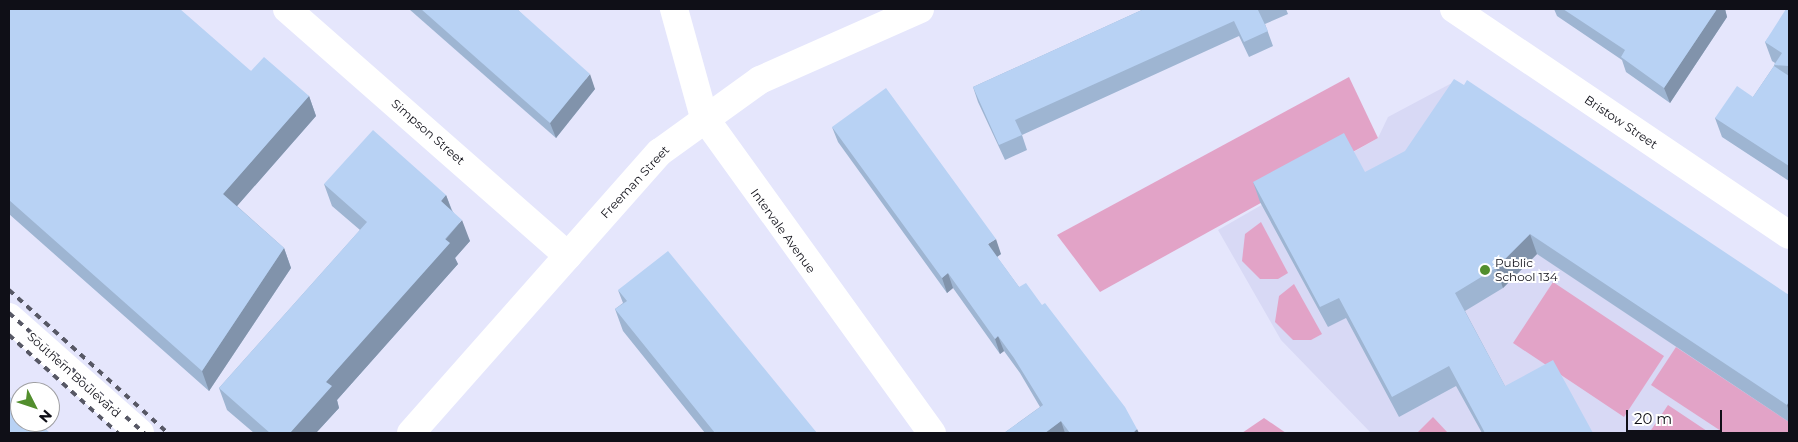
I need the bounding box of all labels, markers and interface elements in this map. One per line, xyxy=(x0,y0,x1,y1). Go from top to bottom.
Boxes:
street label: Bristow Street xyxy=(1582,92,1660,152)
street label: Simpson Street xyxy=(388,96,468,168)
street label: Freeman Street xyxy=(598,143,672,221)
street label: Intervale Avenue xyxy=(748,186,818,276)
place label: Public School 134 xyxy=(1495,256,1558,284)
marker: Public School 134 xyxy=(1479,264,1491,276)
street label: Southern Boulevard xyxy=(24,329,124,421)
north arrow xyxy=(10,382,60,432)
scale bar xyxy=(1628,400,1724,432)
text: N xyxy=(35,406,56,426)
text: 20 m xyxy=(1634,409,1672,428)

